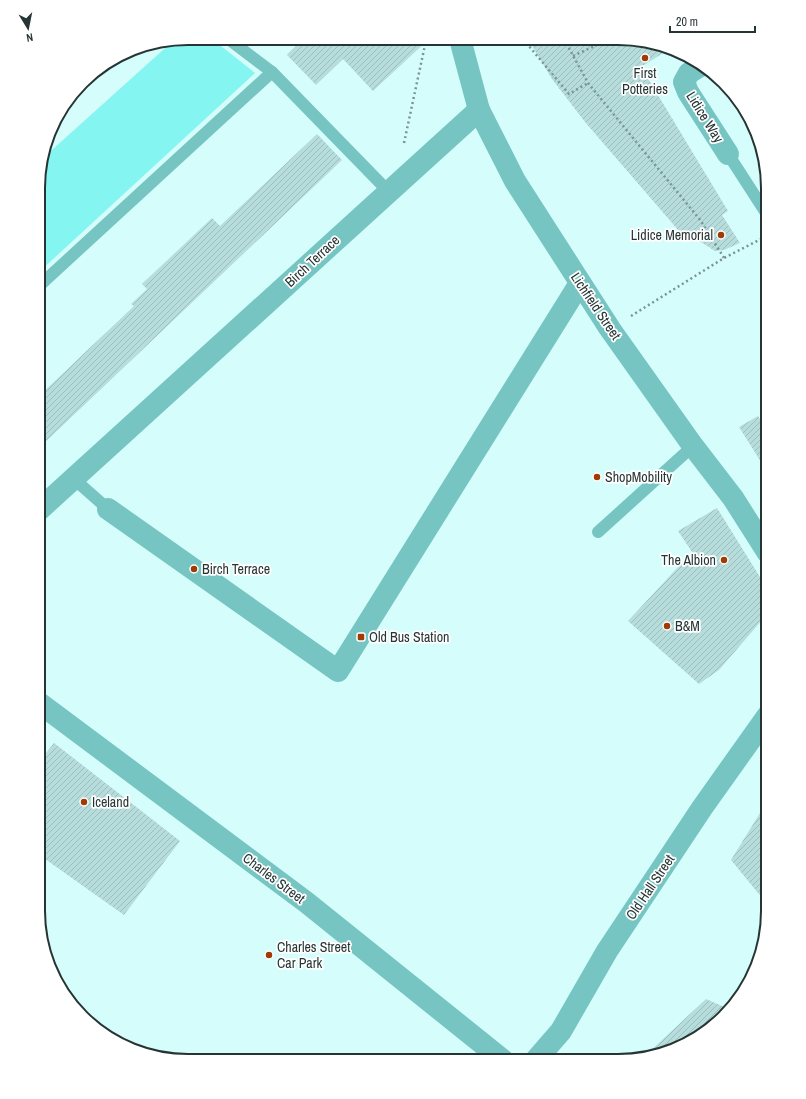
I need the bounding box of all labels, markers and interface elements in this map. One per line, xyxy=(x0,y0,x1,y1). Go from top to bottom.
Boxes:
north arrow xyxy=(8,8,48,48)
scale bar xyxy=(670,8,755,34)
text: 20 m xyxy=(676,14,698,30)
text: N xyxy=(25,30,34,45)
marker: First Potteries xyxy=(640,53,650,63)
place label: First Potteries xyxy=(622,64,668,98)
street label: Lidice Way xyxy=(682,88,728,146)
place label: Lidice Memorial xyxy=(631,226,713,244)
marker: Lidice Memorial xyxy=(716,230,726,240)
street label: Birch Terrace xyxy=(281,231,343,291)
street label: Lichfield Street xyxy=(567,269,625,343)
place label: ShopMobility xyxy=(605,468,672,486)
marker: ShopMobility xyxy=(592,472,602,482)
place label: The Albion xyxy=(661,551,716,569)
marker: The Albion xyxy=(719,555,729,565)
place label: Birch Terrace xyxy=(202,560,270,578)
marker: Birch Terrace xyxy=(189,564,199,574)
place label: B&M xyxy=(675,617,700,635)
marker: B&M xyxy=(662,621,672,631)
place label: Old Bus Station xyxy=(369,628,449,646)
marker: Old Bus Station xyxy=(356,632,366,642)
place label: Iceland xyxy=(92,793,129,811)
marker: Iceland xyxy=(79,797,89,807)
street label: Charles Street xyxy=(239,849,309,907)
street label: Old Hall Street xyxy=(622,851,678,923)
place label: Charles Street Car Park xyxy=(277,938,350,972)
marker: Charles Street Car Park xyxy=(264,950,274,960)

